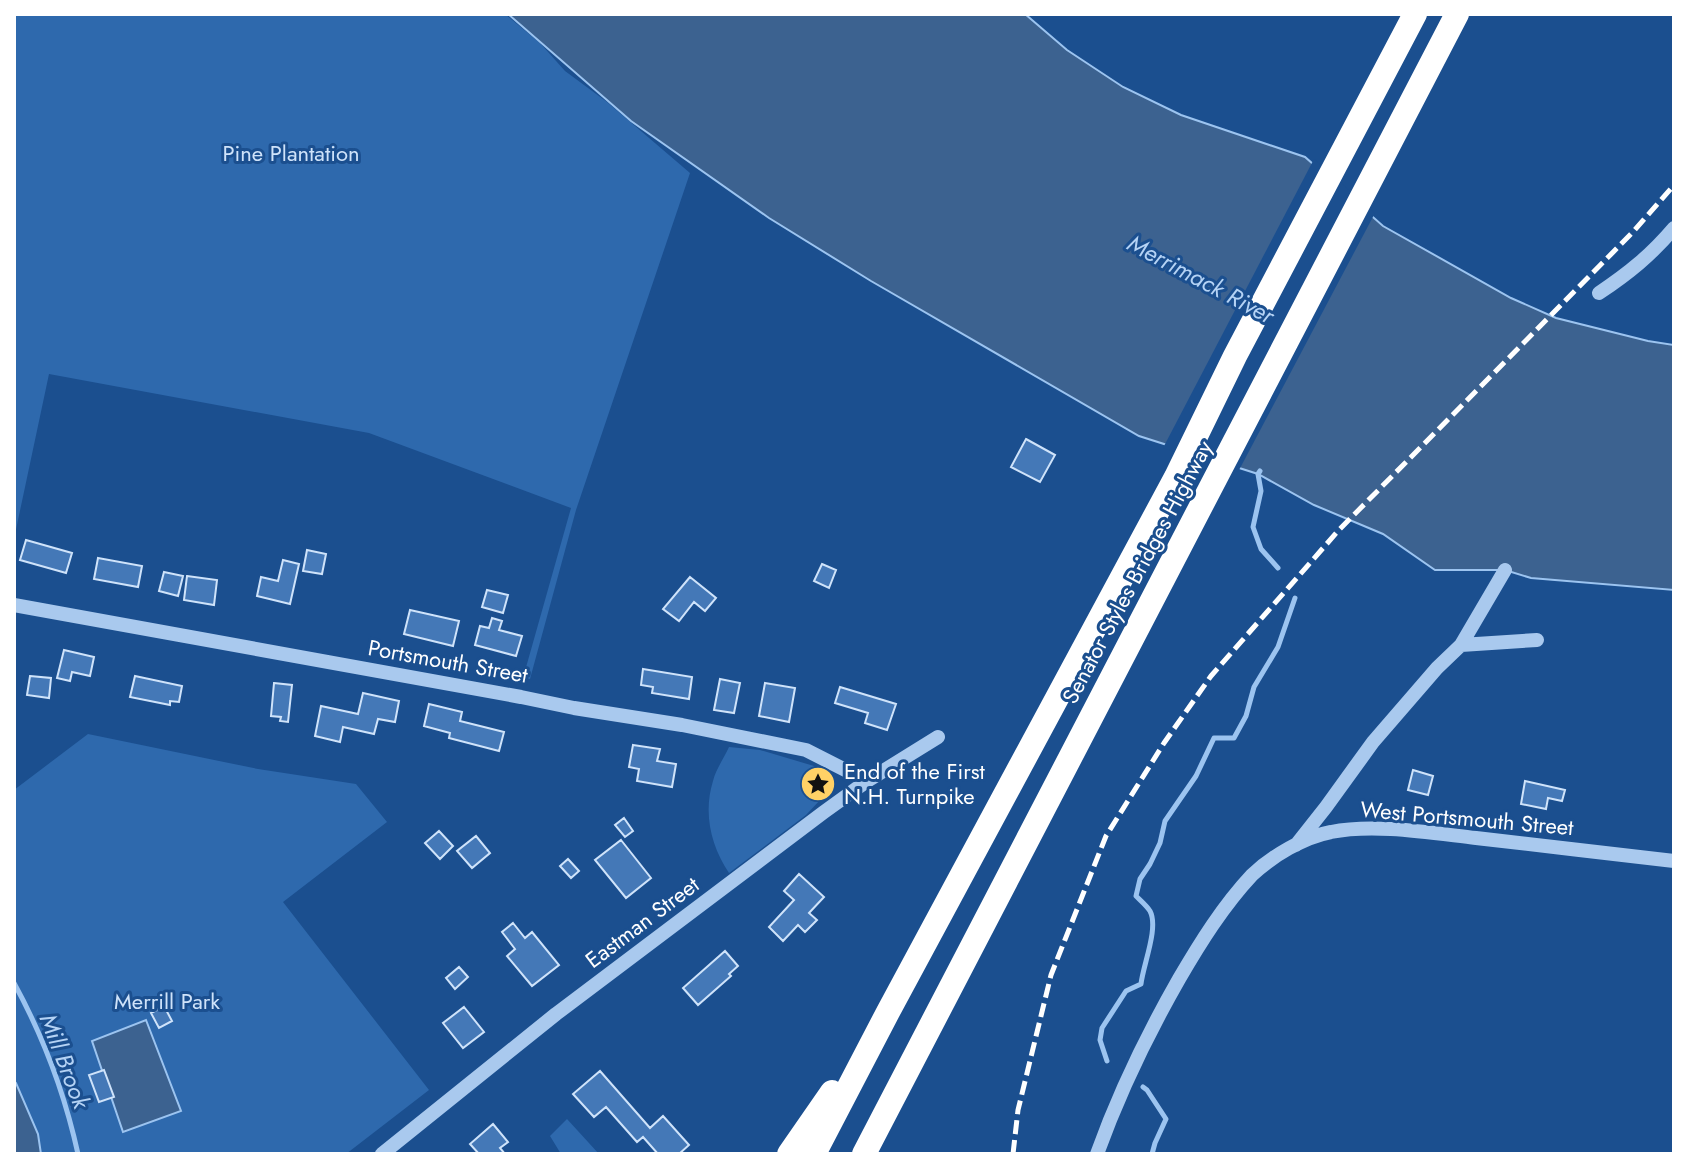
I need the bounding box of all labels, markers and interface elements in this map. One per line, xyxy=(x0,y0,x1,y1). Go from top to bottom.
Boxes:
park label: Pine Plantation xyxy=(223,137,359,169)
water label: Merrimack River xyxy=(1121,226,1282,333)
street label: Senator Styles Bridges Highway xyxy=(1054,435,1220,709)
street label: Portsmouth Street xyxy=(366,631,531,691)
place label: End of the First N.H. Turnpike xyxy=(844,755,986,812)
place icon: End of the First N.H. Turnpike xyxy=(799,765,837,803)
street label: West Portsmouth Street xyxy=(1359,793,1576,843)
street label: Eastman Street xyxy=(578,868,706,975)
park label: Merrill Park xyxy=(114,985,220,1017)
water label: Mill Brook xyxy=(31,1008,100,1115)

